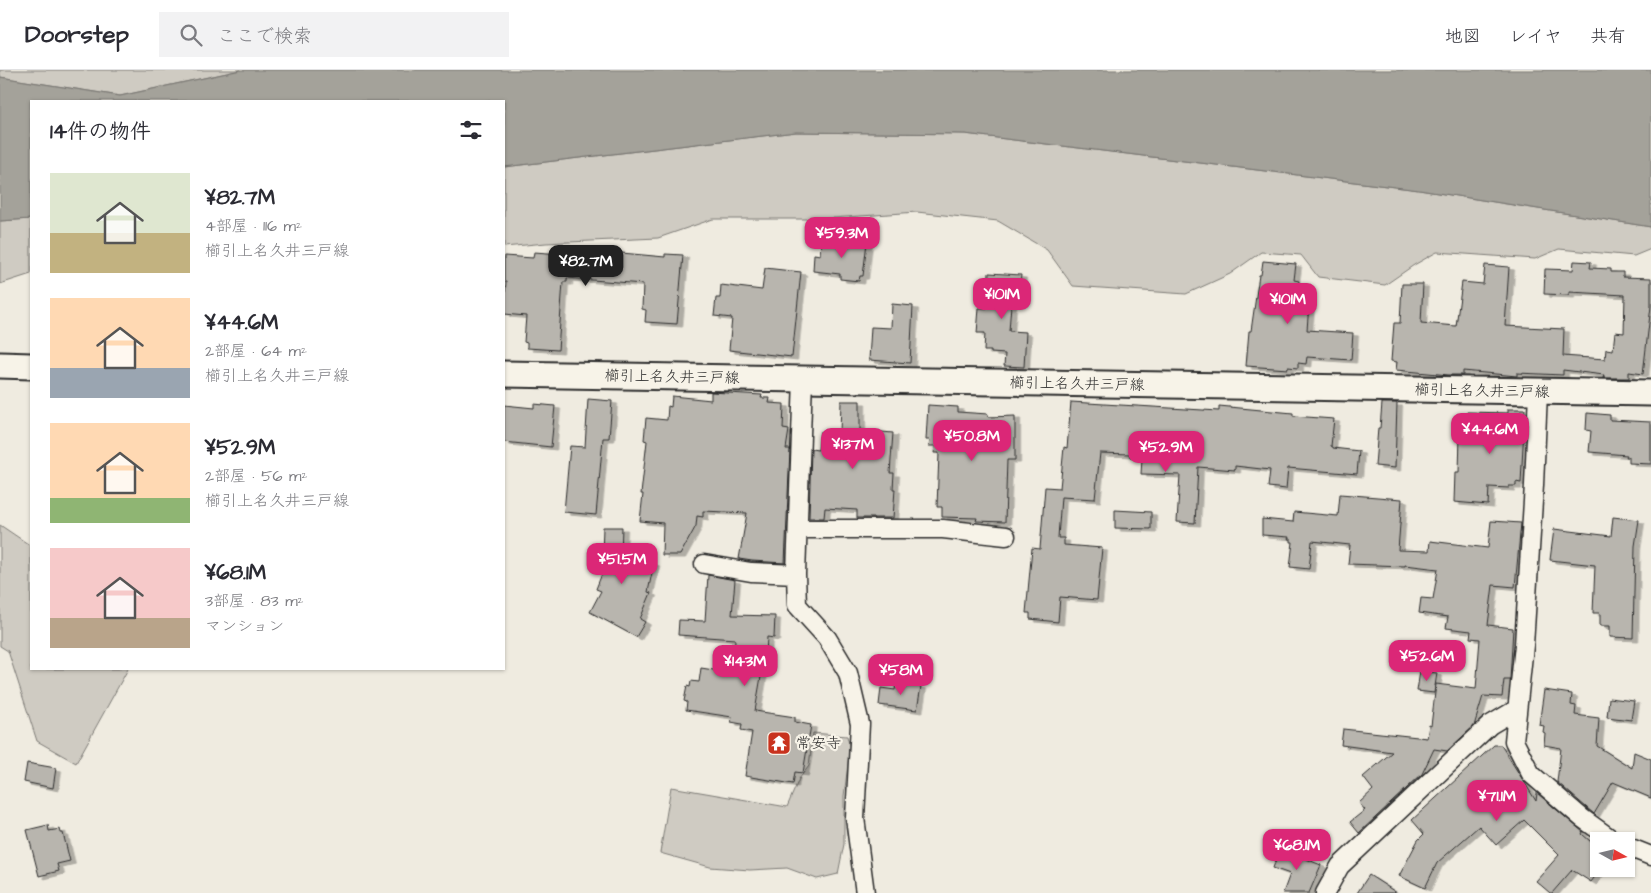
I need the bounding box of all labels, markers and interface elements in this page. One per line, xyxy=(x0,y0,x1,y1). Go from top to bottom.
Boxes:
search box xyxy=(159,12,509,57)
text: Doorstep xyxy=(25,18,129,52)
icon: search xyxy=(177,21,205,49)
text: ここで検索 xyxy=(217,23,312,50)
text: 地図 xyxy=(1445,24,1481,49)
text: レイヤ xyxy=(1509,24,1562,49)
text: 共有 xyxy=(1590,24,1626,49)
icon: filters xyxy=(457,116,485,144)
text: 14件の物件 xyxy=(50,117,151,146)
text: ¥82.7M xyxy=(205,183,275,212)
icon: home xyxy=(90,193,150,253)
text: 4部屋 · 116 m² xyxy=(205,215,302,237)
pin: ¥59.3M xyxy=(801,216,883,259)
text: ¥59.3M xyxy=(816,222,868,244)
text: 櫛引上名久井三戸線 xyxy=(205,240,349,262)
pin: ¥82.7M xyxy=(545,244,627,287)
text: ¥82.7M xyxy=(559,250,613,272)
pin: ¥101M xyxy=(967,278,1037,320)
pin: ¥101M xyxy=(1253,282,1323,325)
text: ¥101M xyxy=(984,283,1020,305)
text: ¥101M xyxy=(1270,288,1306,310)
text: ¥44.6M xyxy=(205,308,278,337)
icon: home xyxy=(90,318,150,378)
text: 2部屋 · 64 m² xyxy=(205,340,307,362)
text: 櫛引上名久井三戸線 xyxy=(205,365,349,387)
street label: 櫛引上名久井三戸線 xyxy=(604,365,740,389)
street label: 櫛引上名久井三戸線 xyxy=(1009,372,1145,396)
street label: 櫛引上名久井三戸線 xyxy=(1414,379,1550,403)
pin: ¥44.6M xyxy=(1449,412,1531,455)
text: ¥44.6M xyxy=(1462,418,1518,440)
pin: ¥50.8M xyxy=(931,420,1013,462)
text: ¥50.8M xyxy=(944,425,1000,447)
pin: ¥137M xyxy=(818,428,888,470)
pin: ¥52.9M xyxy=(1125,430,1207,473)
text: ¥52.9M xyxy=(205,433,275,462)
text: ¥137M xyxy=(832,433,874,455)
text: ¥52.9M xyxy=(1139,436,1193,458)
icon: home xyxy=(90,443,150,503)
text: 2部屋 · 56 m² xyxy=(205,465,307,487)
text: 櫛引上名久井三戸線 xyxy=(205,490,349,512)
pin: ¥51.5M xyxy=(581,542,663,585)
text: ¥51.5M xyxy=(598,548,646,570)
text: ¥68.1M xyxy=(205,558,266,587)
icon: home xyxy=(90,568,150,628)
text: 3部屋 · 83 m² xyxy=(205,590,304,612)
text: マンション xyxy=(205,615,284,637)
pin: ¥52.6M xyxy=(1386,640,1468,682)
pin: ¥143M xyxy=(710,644,780,687)
text: ¥52.6M xyxy=(1400,645,1454,667)
text: ¥143M xyxy=(724,650,766,672)
pin: ¥58M xyxy=(871,654,931,696)
text: ¥58M xyxy=(879,659,923,681)
temple icon: 常安寺 xyxy=(766,730,792,756)
place label: 常安寺 xyxy=(796,733,841,754)
pin: ¥71.1M xyxy=(1456,780,1538,822)
text: ¥71.1M xyxy=(1478,785,1516,807)
pin: ¥68.1M xyxy=(1256,828,1338,871)
north arrow xyxy=(1590,832,1635,878)
map controls xyxy=(1590,832,1635,877)
text: ¥68.1M xyxy=(1274,834,1320,856)

